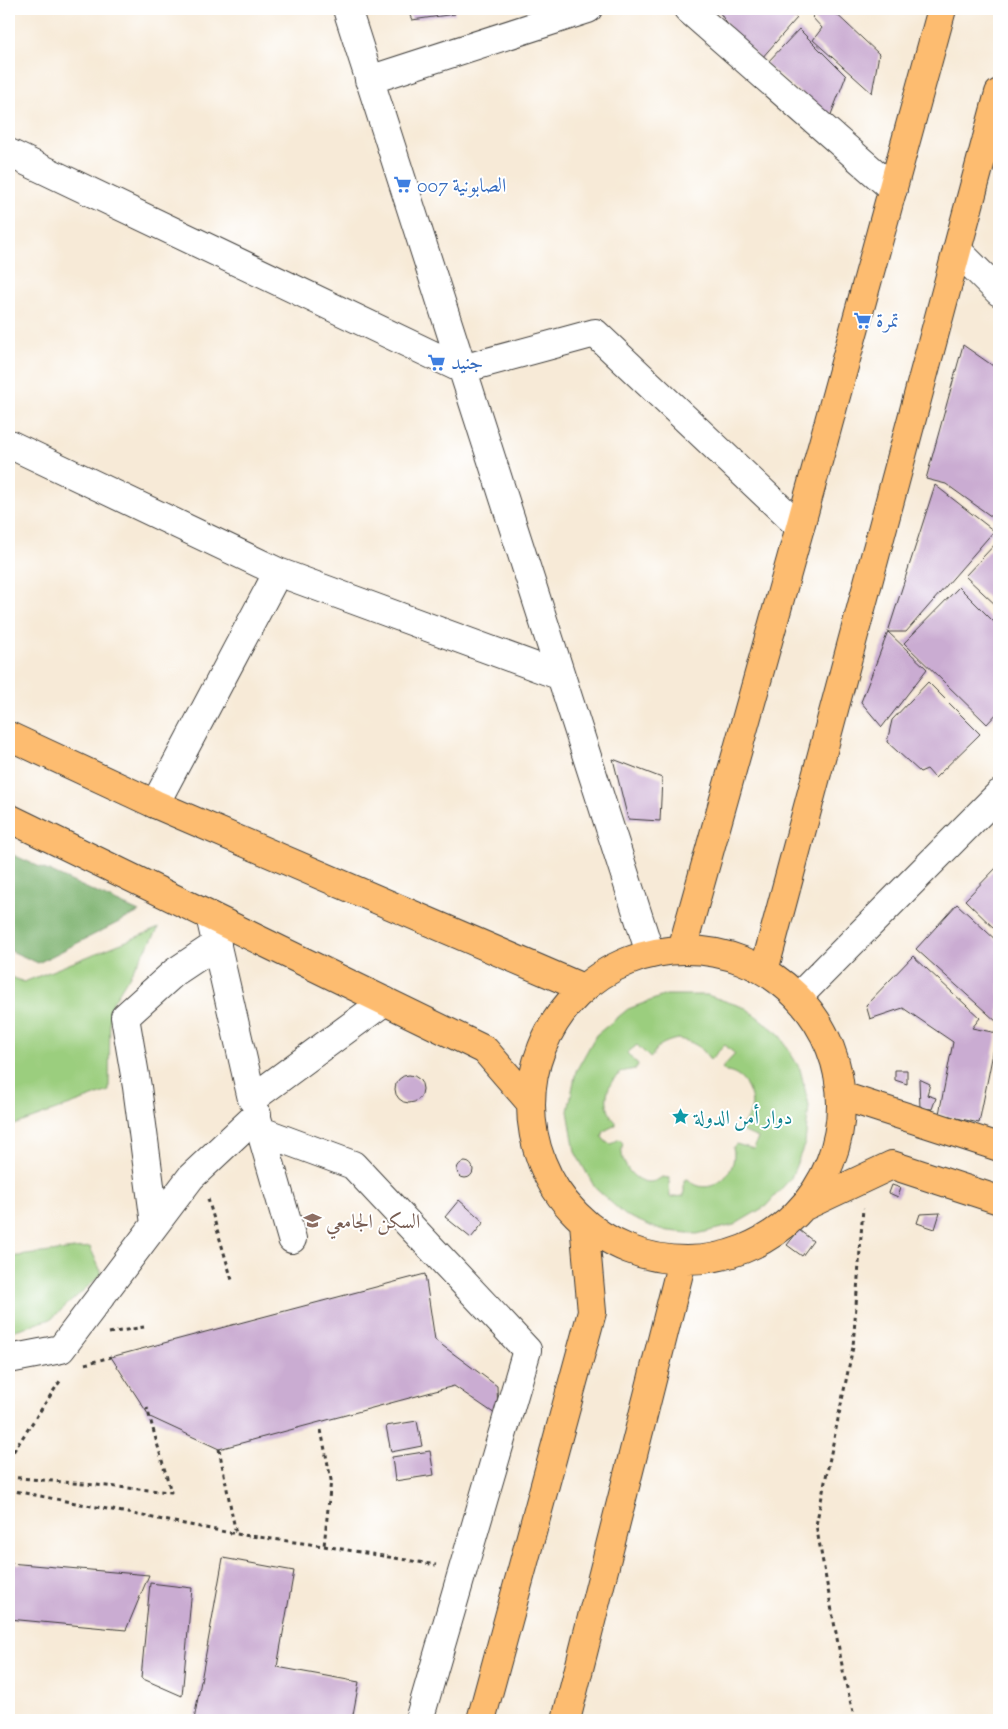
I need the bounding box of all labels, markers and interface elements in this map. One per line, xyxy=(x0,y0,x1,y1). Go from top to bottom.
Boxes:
place label: الصابونية 007 xyxy=(417,173,506,202)
supermarket icon: الصابونية 007 xyxy=(393,175,413,195)
place label: تمرة xyxy=(876,308,899,337)
supermarket icon: تمرة xyxy=(852,310,872,330)
place label: جنيد xyxy=(451,350,483,379)
supermarket icon: جنيد xyxy=(427,352,447,372)
place label: دوار أمن الدولة xyxy=(693,1103,792,1134)
place icon: دوار أمن الدولة xyxy=(670,1107,690,1127)
place label: السكن الجامعي xyxy=(326,1209,420,1240)
school or university icon: السكن الجامعي xyxy=(302,1211,322,1231)

